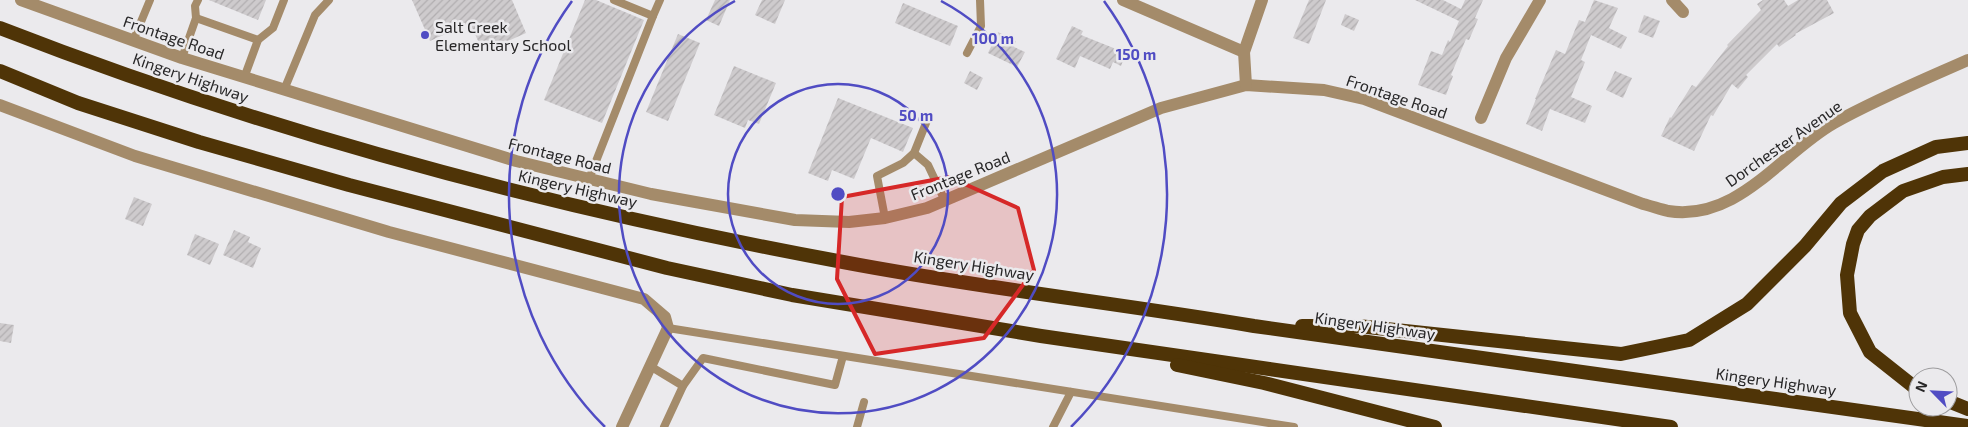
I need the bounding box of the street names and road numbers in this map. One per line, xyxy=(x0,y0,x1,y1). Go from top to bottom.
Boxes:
street label: Frontage Road xyxy=(121,11,227,63)
street label: Kingery Highway xyxy=(130,48,252,106)
street label: Frontage Road xyxy=(1344,70,1450,122)
street label: Dorchester Avenue xyxy=(1721,96,1845,190)
street label: Frontage Road xyxy=(506,133,614,177)
street label: Frontage Road xyxy=(907,146,1013,204)
street label: Kingery Highway xyxy=(517,165,640,211)
street label: Kingery Highway xyxy=(912,246,1036,284)
street label: Kingery Highway xyxy=(1313,307,1437,343)
street label: Kingery Highway xyxy=(1714,363,1838,399)

